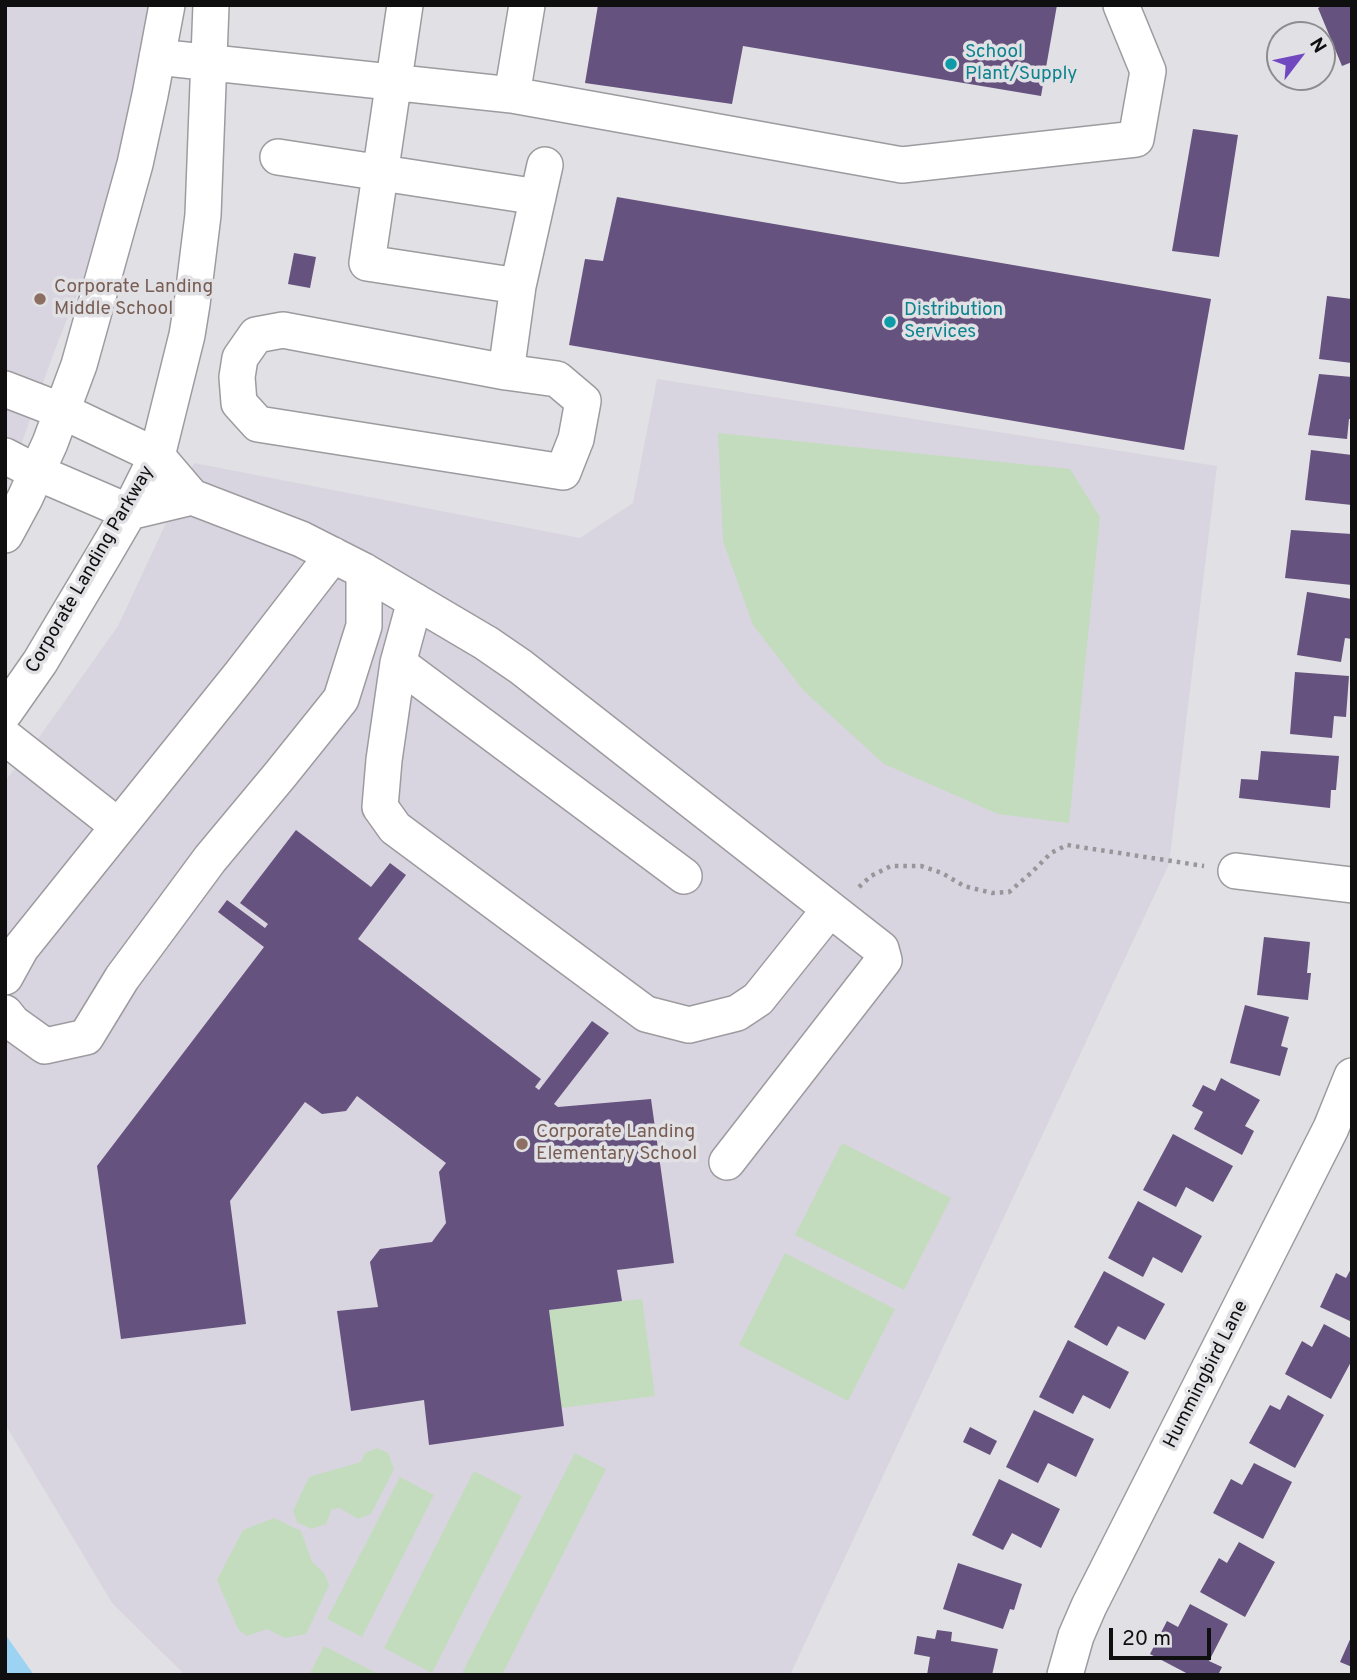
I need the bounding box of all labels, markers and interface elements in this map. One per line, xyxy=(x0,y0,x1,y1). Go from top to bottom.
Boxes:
north arrow xyxy=(1266,21,1336,91)
text: N xyxy=(1303,34,1331,58)
place label: School Plant/Supply xyxy=(965,42,1077,86)
marker: School Plant/Supply xyxy=(943,56,959,72)
place label: Corporate Landing Middle School xyxy=(54,277,213,321)
marker: Corporate Landing Middle School xyxy=(32,291,48,307)
place label: Distribution Services xyxy=(904,300,1003,344)
marker: Distribution Services xyxy=(882,314,898,330)
street label: Corporate Landing Parkway xyxy=(22,462,160,678)
place label: Corporate Landing Elementary School xyxy=(536,1122,697,1166)
marker: Corporate Landing Elementary School xyxy=(514,1136,530,1152)
street label: Hummingbird Lane xyxy=(1160,1297,1254,1453)
scale bar xyxy=(1112,1614,1214,1658)
text: 20 m xyxy=(1122,1626,1171,1653)

